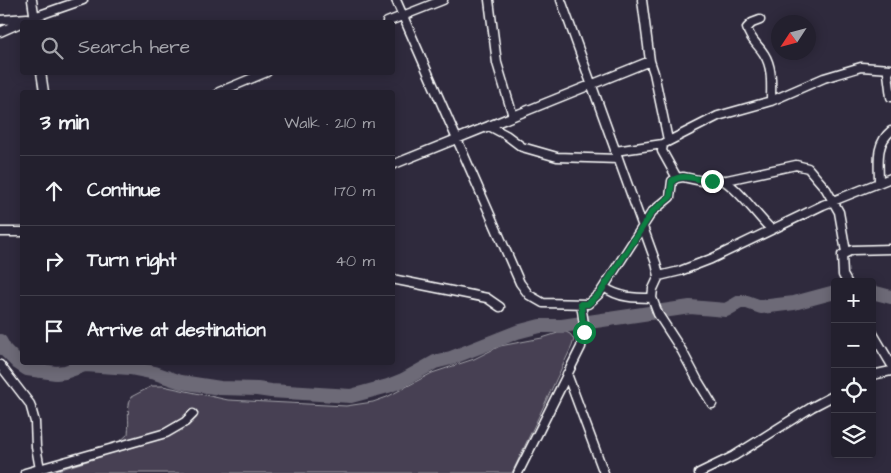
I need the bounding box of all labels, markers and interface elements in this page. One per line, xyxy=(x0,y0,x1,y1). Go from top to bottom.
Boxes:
north arrow xyxy=(771,15,816,60)
search box xyxy=(20,20,395,75)
icon: search xyxy=(38,34,66,62)
text: Search here xyxy=(78,34,190,61)
text: 3 min xyxy=(40,108,89,137)
text: Walk · 210 m xyxy=(284,112,375,134)
route end xyxy=(701,170,724,193)
icon: ahead xyxy=(40,177,68,205)
text: Continue xyxy=(87,177,161,204)
text: 170 m xyxy=(334,180,375,202)
icon: right xyxy=(40,247,68,275)
text: Turn right xyxy=(87,247,176,274)
text: 40 m xyxy=(335,250,375,272)
map controls xyxy=(831,278,876,458)
button: + xyxy=(831,278,876,323)
icon: arrive xyxy=(40,317,68,345)
text: Arrive at destination xyxy=(87,317,266,344)
route start xyxy=(573,321,596,344)
button: − xyxy=(831,323,876,368)
button: locate xyxy=(831,368,876,413)
button: layers xyxy=(831,413,876,458)

